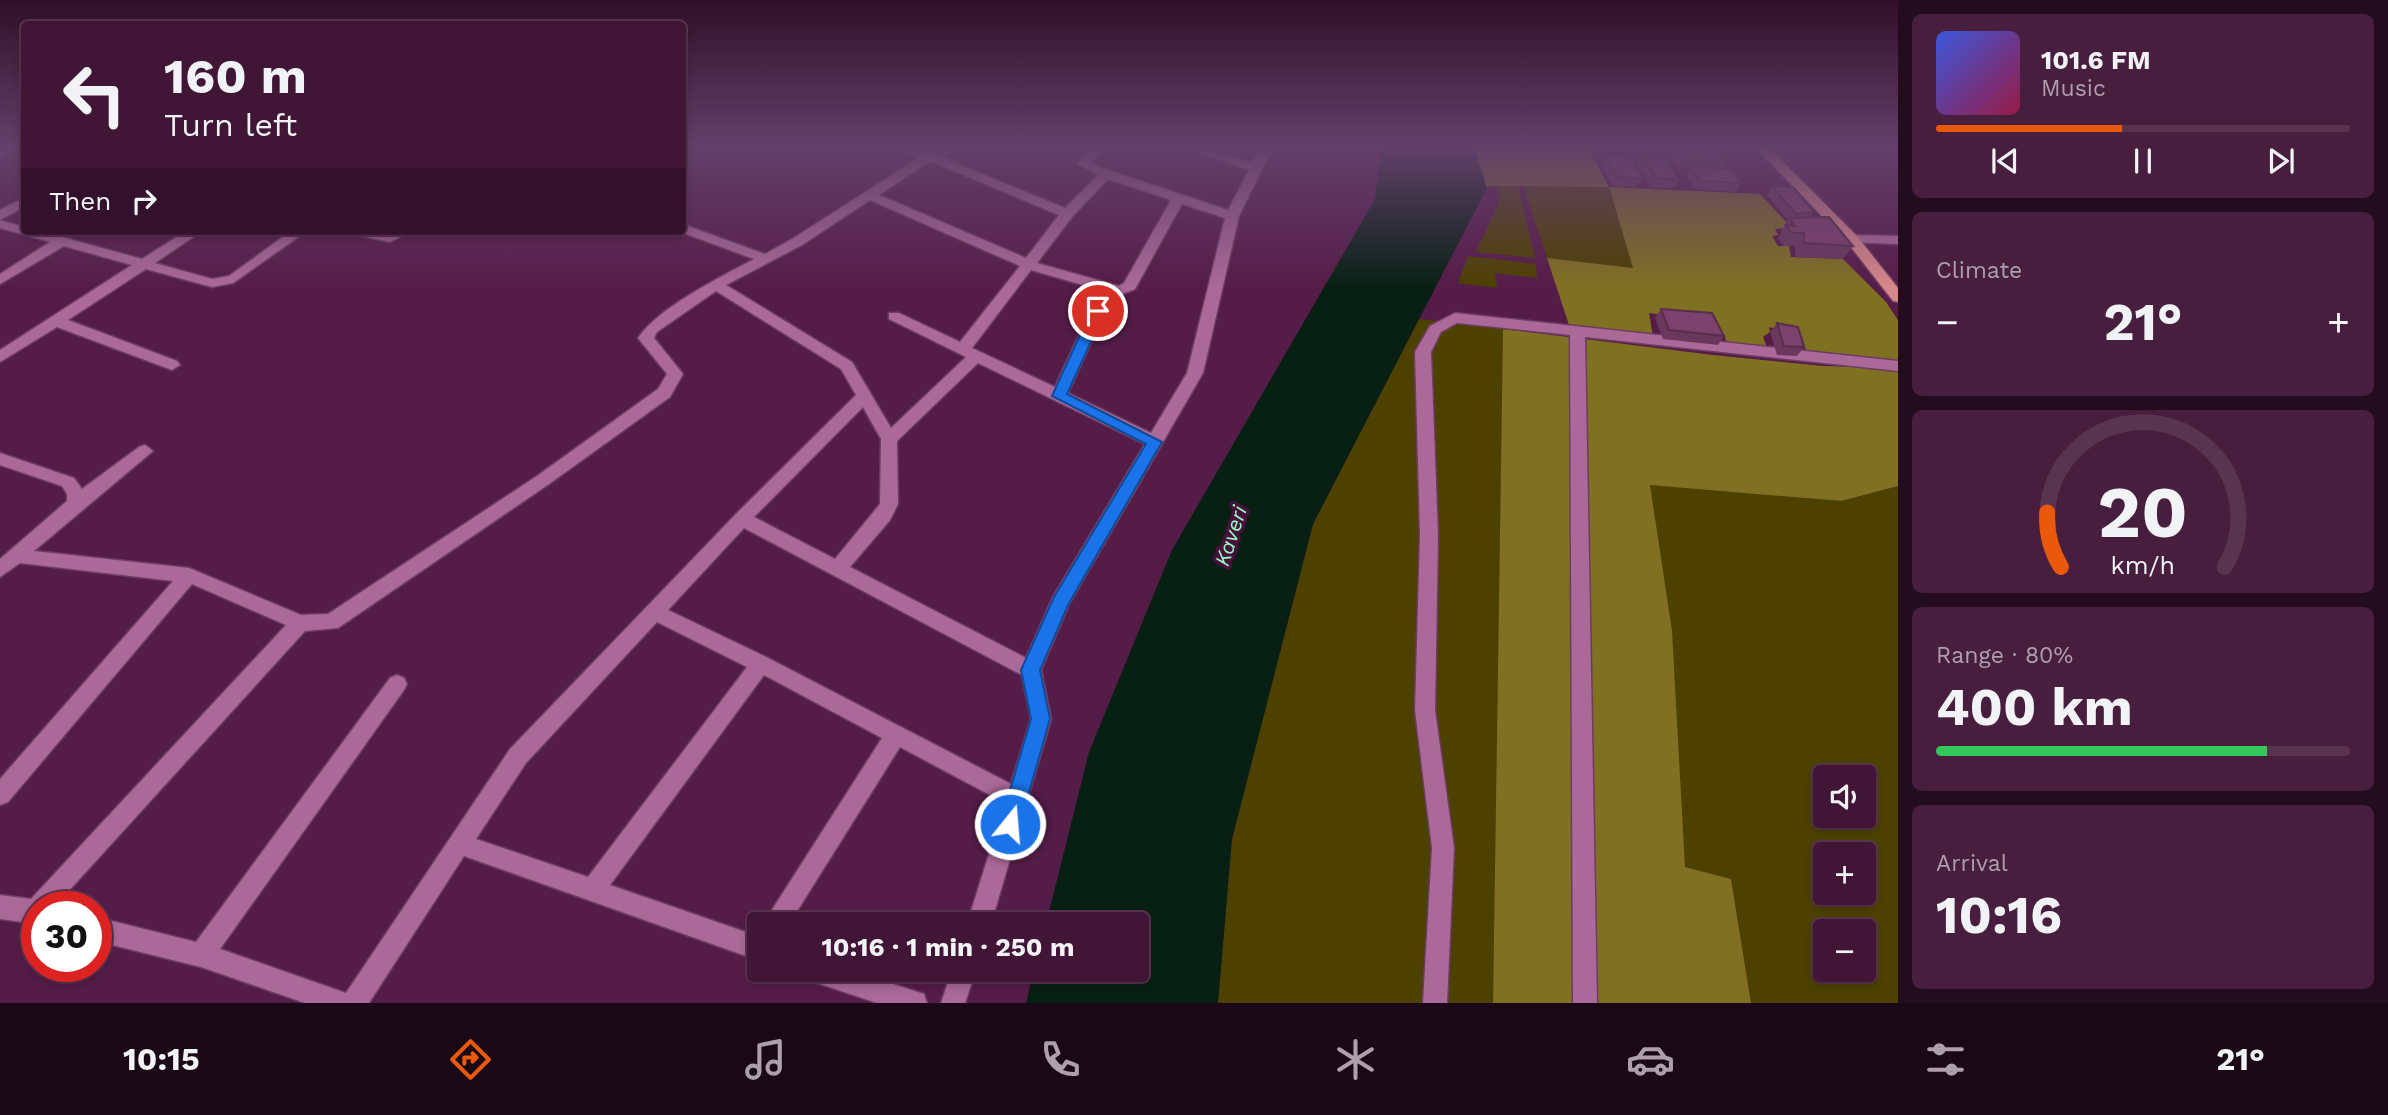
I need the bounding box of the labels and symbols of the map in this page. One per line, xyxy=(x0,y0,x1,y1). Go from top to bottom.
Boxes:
pin xyxy=(1068,281,1128,341)
water label: Kaveri xyxy=(1209,502,1252,569)
position arrow xyxy=(973,787,1047,861)
speed limit sign: 30 xyxy=(21,891,112,982)

